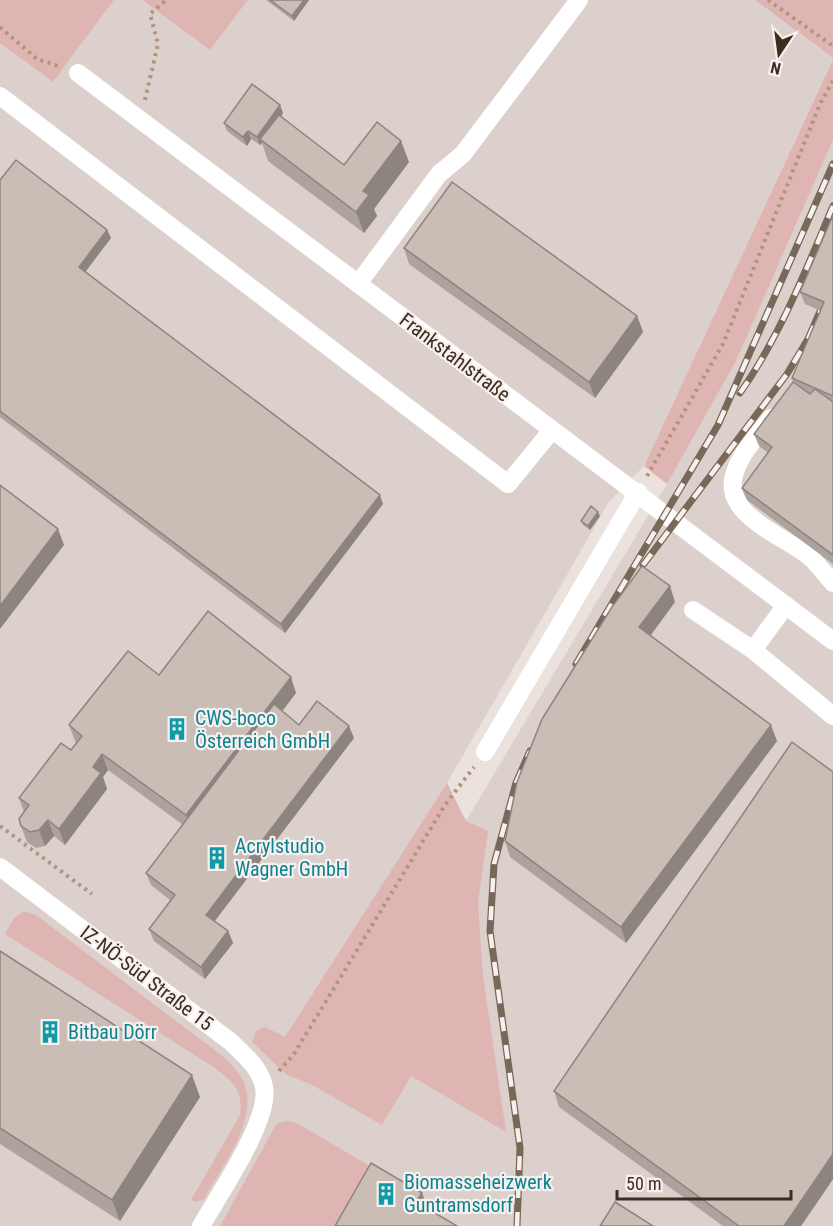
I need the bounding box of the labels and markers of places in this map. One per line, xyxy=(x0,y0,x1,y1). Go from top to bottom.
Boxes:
place label: CWS-boco Österreich GmbH xyxy=(195,706,330,753)
building icon: CWS-boco Österreich GmbH xyxy=(164,716,190,742)
place label: Acrylstudio Wagner GmbH xyxy=(235,834,348,881)
building icon: Acrylstudio Wagner GmbH xyxy=(204,845,230,871)
building icon: Bitbau Dörr xyxy=(37,1019,63,1045)
place label: Bitbau Dörr xyxy=(68,1020,157,1044)
place label: Biomasseheizwerk Guntramsdorf xyxy=(404,1170,552,1217)
building icon: Biomasseheizwerk Guntramsdorf xyxy=(373,1181,399,1207)

